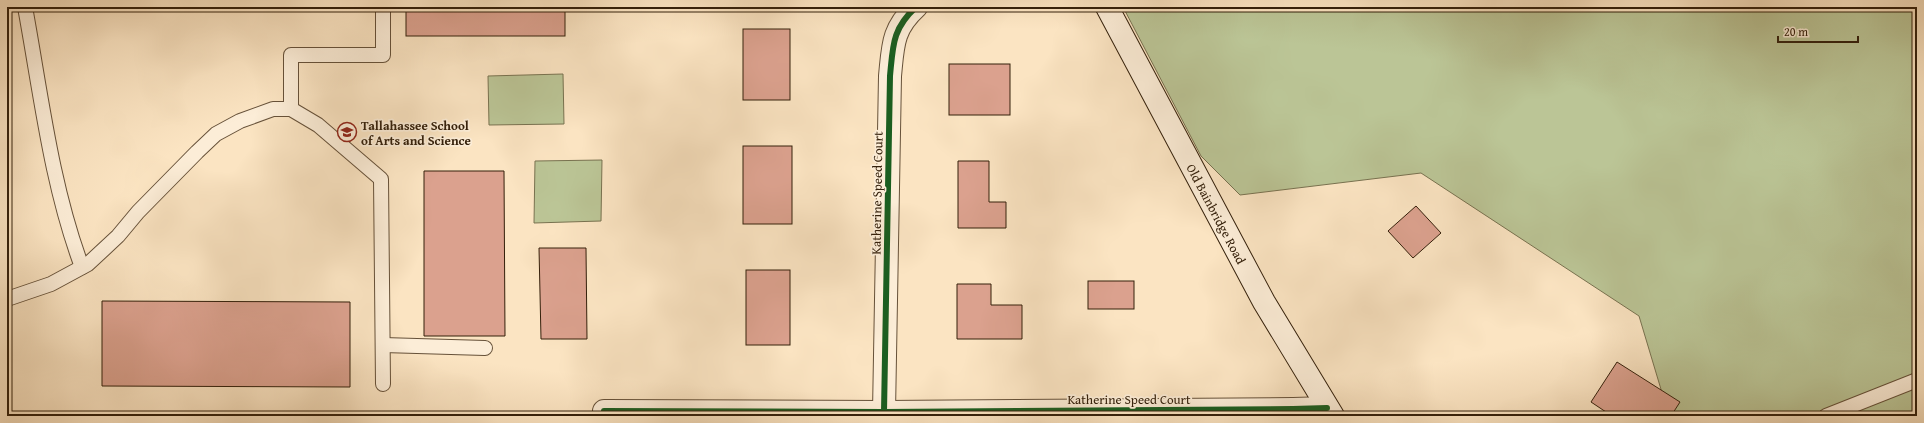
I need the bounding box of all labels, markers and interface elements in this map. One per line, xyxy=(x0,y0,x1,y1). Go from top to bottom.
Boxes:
scale bar xyxy=(1778,18,1858,44)
text: 20 m xyxy=(1784,23,1808,40)
place label: Tallahassee School of Arts and Science xyxy=(361,116,471,150)
school or university icon: Tallahassee School of Arts and Science xyxy=(336,121,358,143)
street label: Katherine Speed Court xyxy=(866,131,888,255)
street label: Old Bainbridge Road xyxy=(1182,160,1250,268)
street label: Katherine Speed Court xyxy=(1067,390,1191,409)

